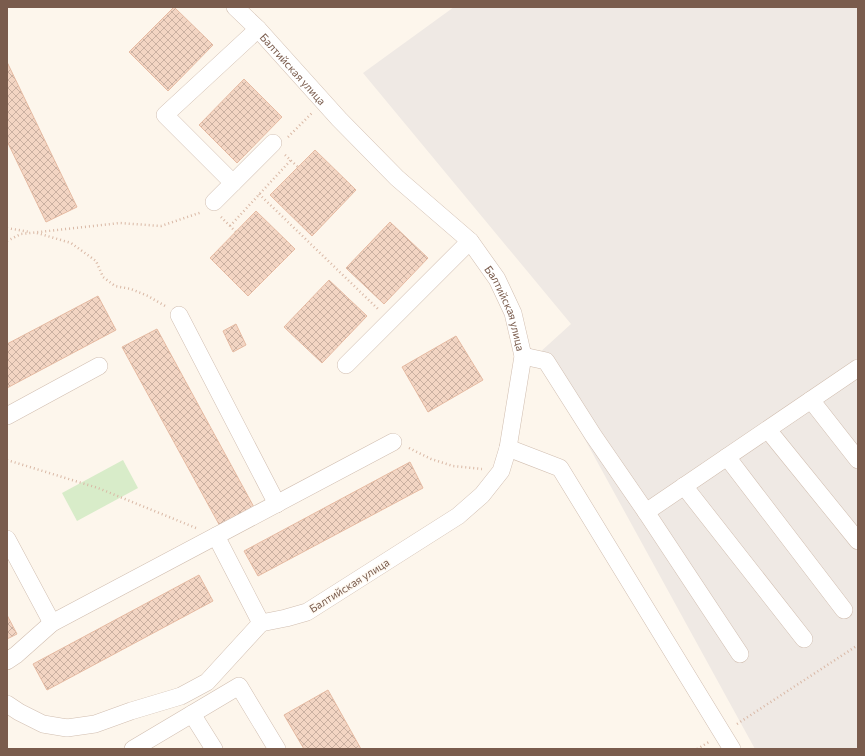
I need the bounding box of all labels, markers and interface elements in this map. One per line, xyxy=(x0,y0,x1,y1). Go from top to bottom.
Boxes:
street label: Балтийская улица xyxy=(258,30,329,107)
street label: Балтийская улица xyxy=(483,262,528,352)
street label: Балтийская улица xyxy=(307,555,391,615)

